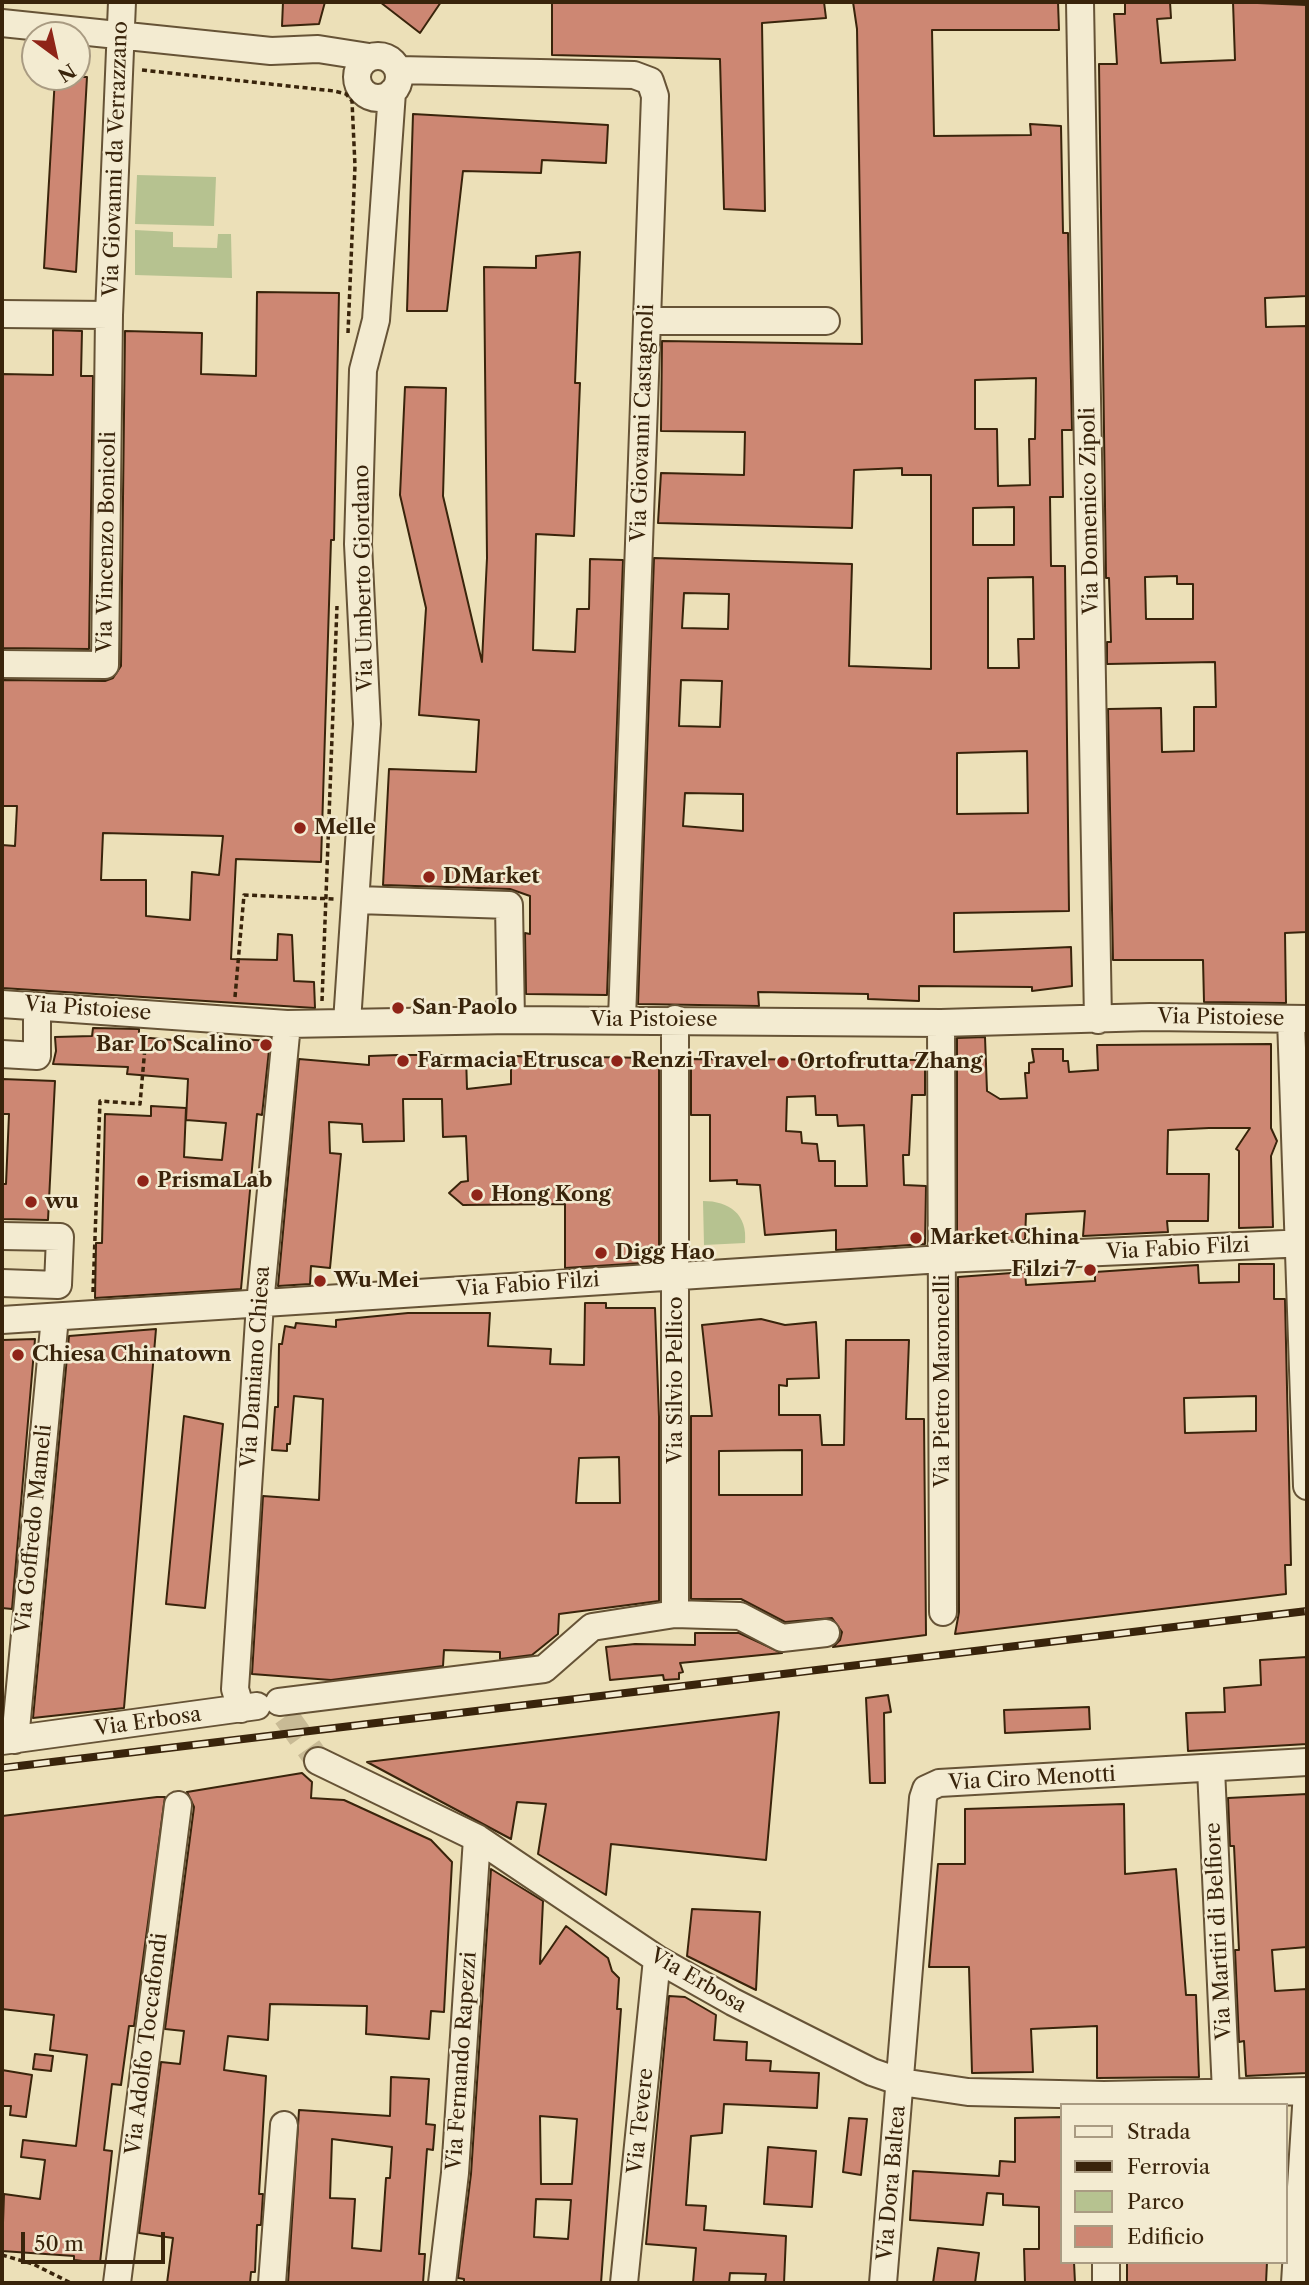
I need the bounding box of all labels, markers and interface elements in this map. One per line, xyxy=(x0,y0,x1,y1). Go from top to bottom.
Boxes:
north arrow xyxy=(21,21,91,91)
street label: Via Giovanni da Verrazzano xyxy=(99,21,133,297)
text: N xyxy=(53,58,80,86)
street label: Via Giovanni Castagnoli xyxy=(626,303,660,543)
street label: Via Domenico Zipoli xyxy=(1076,407,1104,615)
street label: Via Vincenzo Bonicoli xyxy=(92,431,122,653)
street label: Via Umberto Giordano xyxy=(349,464,379,692)
place label: Melle xyxy=(314,815,376,841)
marker: Melle xyxy=(292,820,308,836)
place label: DMarket xyxy=(443,864,540,890)
marker: DMarket xyxy=(421,869,437,885)
street label: Via Pistoiese xyxy=(24,992,152,1026)
place label: San Paolo xyxy=(412,995,517,1021)
marker: San Paolo xyxy=(390,1000,406,1016)
street label: Via Pistoiese xyxy=(1157,1004,1285,1032)
street label: Via Pistoiese xyxy=(591,1007,717,1033)
place label: Bar Lo Scalino xyxy=(96,1032,252,1058)
marker: Bar Lo Scalino xyxy=(258,1037,274,1053)
place label: Farmacia Etrusca xyxy=(417,1048,604,1074)
place label: Renzi Travel xyxy=(631,1048,768,1074)
place label: Ortofrutta Zhang xyxy=(797,1049,983,1075)
marker: Farmacia Etrusca xyxy=(395,1053,411,1069)
marker: Renzi Travel xyxy=(609,1053,625,1069)
marker: Ortofrutta Zhang xyxy=(775,1054,791,1070)
place label: PrismaLab xyxy=(157,1168,272,1194)
marker: PrismaLab xyxy=(135,1173,151,1189)
place label: Hong Kong xyxy=(491,1182,611,1208)
marker: Hong Kong xyxy=(469,1187,485,1203)
place label: wu xyxy=(45,1189,79,1215)
marker: wu xyxy=(23,1194,39,1210)
place label: Market China xyxy=(930,1225,1079,1251)
marker: Market China xyxy=(908,1230,924,1246)
street label: Via Fabio Filzi xyxy=(1106,1233,1250,1265)
place label: Digg Hao xyxy=(615,1240,715,1266)
marker: Digg Hao xyxy=(593,1245,609,1261)
place label: Filzi 7 xyxy=(1011,1257,1076,1283)
marker: Filzi 7 xyxy=(1082,1262,1098,1278)
street label: Via Damiano Chiesa xyxy=(236,1265,276,1469)
street label: Via Fabio Filzi xyxy=(456,1267,600,1303)
place label: Wu Mei xyxy=(334,1268,419,1294)
marker: Wu Mei xyxy=(312,1273,328,1289)
street label: Via Pietro Maroncelli xyxy=(930,1274,956,1488)
street label: Via Silvio Pellico xyxy=(663,1296,689,1464)
place label: Chiesa Chinatown xyxy=(32,1342,231,1368)
marker: Chiesa Chinatown xyxy=(10,1347,26,1363)
street label: Via Goffredo Mameli xyxy=(10,1423,58,1635)
street label: Via Erbosa xyxy=(93,1702,203,1742)
street label: Via Ciro Menotti xyxy=(948,1762,1116,1796)
street label: Via Martiri di Belfiore xyxy=(1201,1822,1237,2040)
street label: Via Adolfo Toccafondi xyxy=(121,1932,173,2156)
street label: Via Erbosa xyxy=(645,1943,751,2019)
street label: Via Fernando Rapezzi xyxy=(442,1951,482,2171)
street label: Via Tevere xyxy=(623,2067,659,2175)
legend xyxy=(1060,2103,1288,2264)
street label: Via Dora Baltea xyxy=(873,2104,911,2262)
text: Strada xyxy=(1127,2119,1191,2144)
text: Ferrovia xyxy=(1127,2154,1210,2179)
text: Parco xyxy=(1127,2189,1184,2214)
scale bar xyxy=(24,2218,168,2262)
text: Edificio xyxy=(1127,2224,1204,2249)
text: 50 m xyxy=(34,2231,84,2256)

